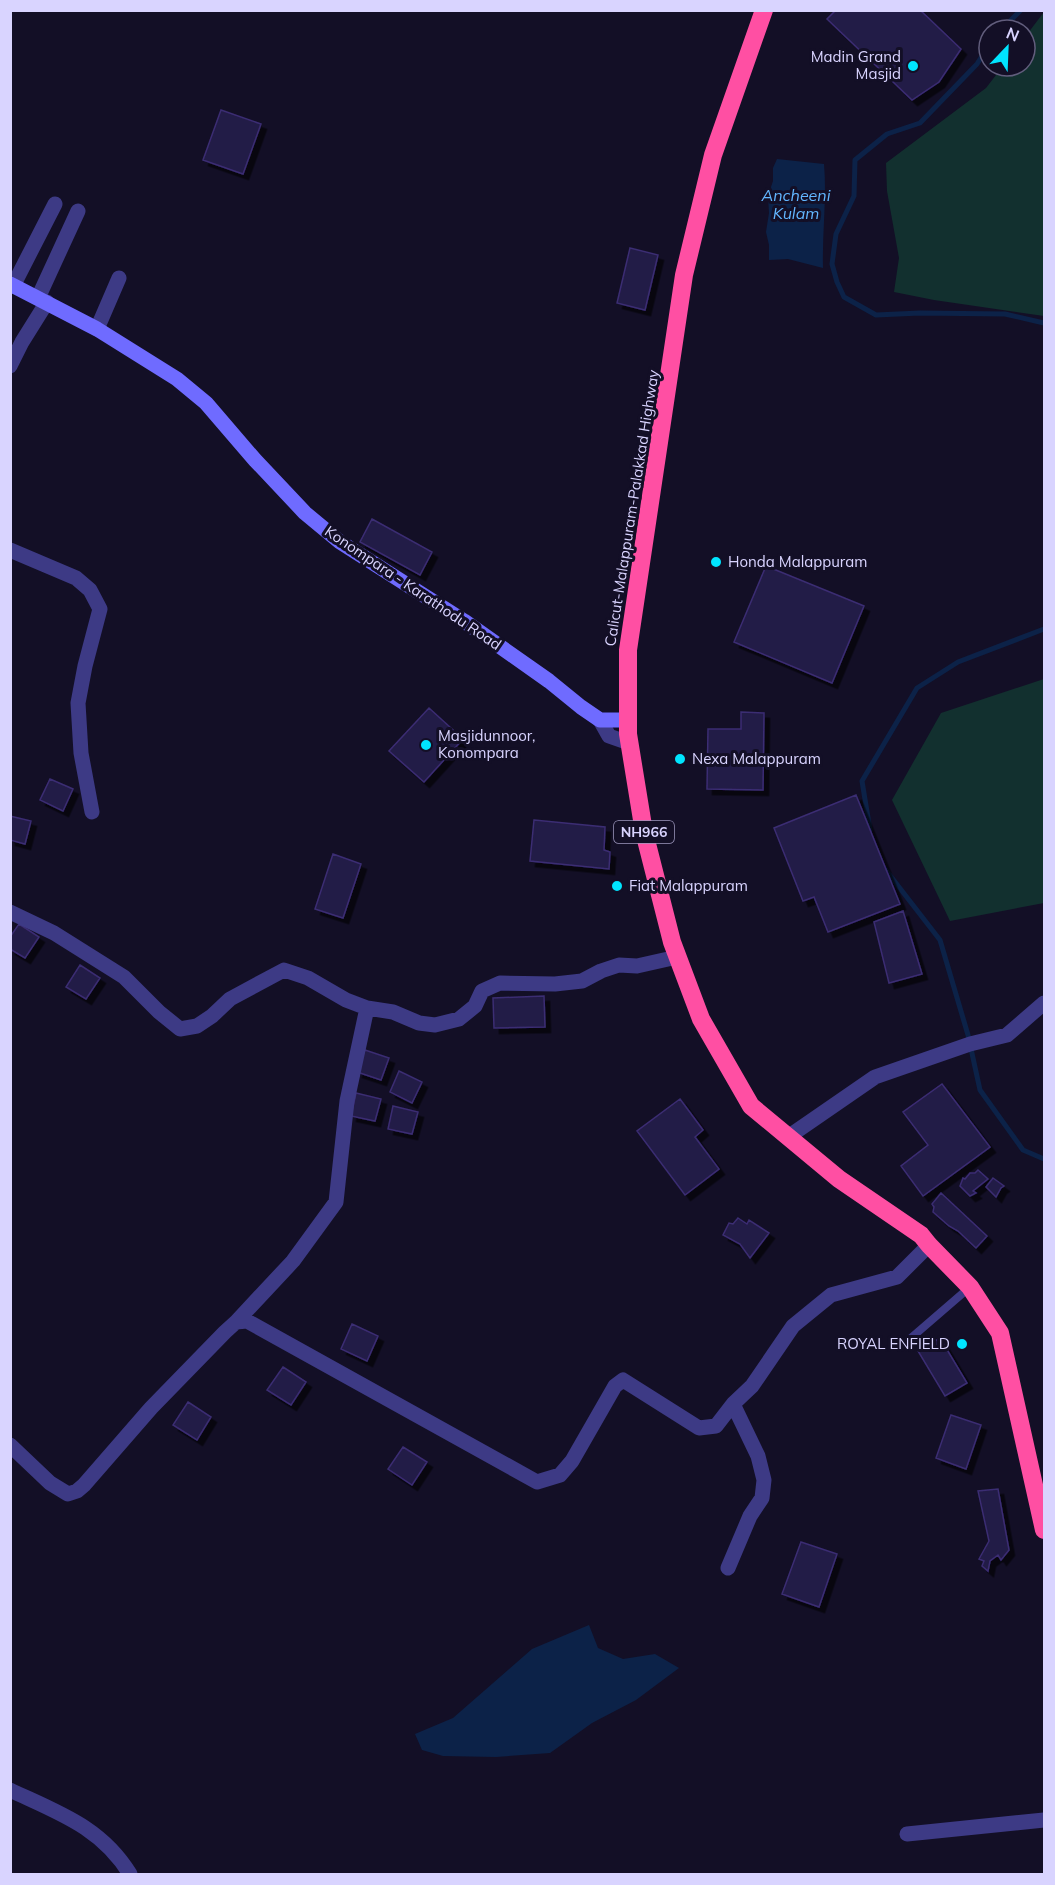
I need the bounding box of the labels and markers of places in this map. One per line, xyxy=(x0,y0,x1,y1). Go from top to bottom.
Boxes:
place label: Madin Grand Masjid xyxy=(811,47,901,83)
marker: Madin Grand Masjid xyxy=(906,59,920,73)
place label: Honda Malappuram xyxy=(728,552,867,571)
marker: Honda Malappuram xyxy=(709,555,723,569)
place label: Masjidunnoor, Konompara xyxy=(438,726,535,762)
marker: Masjidunnoor, Konompara xyxy=(419,738,433,752)
place label: Nexa Malappuram xyxy=(692,749,821,768)
marker: Nexa Malappuram xyxy=(673,752,687,766)
place label: Fiat Malappuram xyxy=(629,876,748,895)
marker: Fiat Malappuram xyxy=(610,879,624,893)
place label: ROYAL ENFIELD xyxy=(837,1334,950,1353)
marker: ROYAL ENFIELD xyxy=(955,1337,969,1351)

